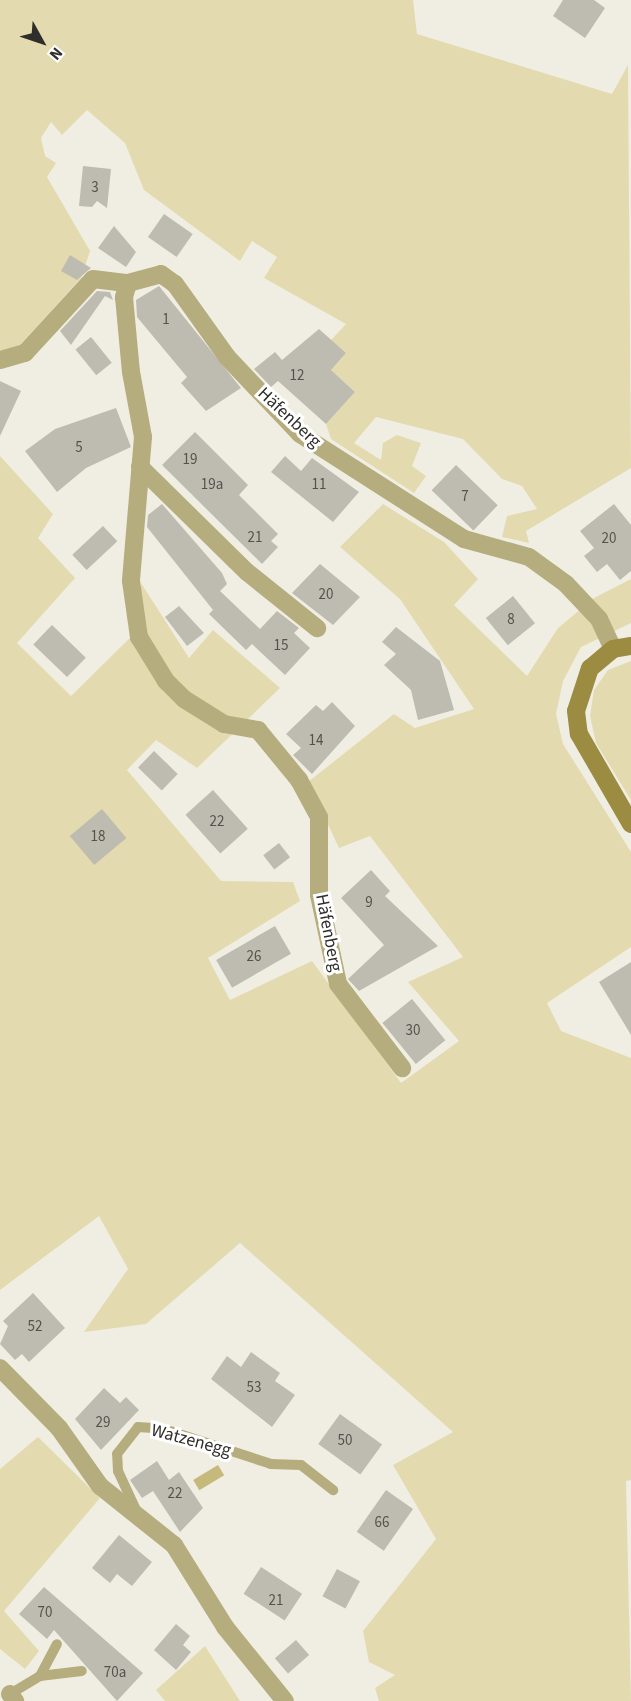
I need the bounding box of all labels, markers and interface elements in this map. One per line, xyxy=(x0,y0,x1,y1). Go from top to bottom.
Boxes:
north arrow xyxy=(12,12,72,72)
text: N xyxy=(44,42,68,65)
house number: 3 xyxy=(91,179,99,197)
house number: 1 xyxy=(162,311,170,329)
house number: 12 xyxy=(290,367,304,385)
street label: Häfenberg xyxy=(253,383,325,453)
house number: 5 xyxy=(75,439,83,457)
house number: 19 xyxy=(183,451,197,469)
house number: 19a xyxy=(201,476,223,494)
house number: 11 xyxy=(312,476,326,494)
house number: 7 xyxy=(461,488,469,506)
house number: 21 xyxy=(248,529,262,547)
house number: 20 xyxy=(602,530,616,548)
house number: 20 xyxy=(319,586,333,604)
house number: 8 xyxy=(507,611,515,629)
house number: 15 xyxy=(274,637,288,655)
house number: 14 xyxy=(309,732,323,750)
house number: 22 xyxy=(210,813,224,831)
house number: 18 xyxy=(91,828,105,846)
street label: Häfenberg xyxy=(310,892,346,974)
house number: 9 xyxy=(365,894,373,912)
house number: 26 xyxy=(247,948,261,966)
house number: 30 xyxy=(406,1022,420,1040)
house number: 52 xyxy=(28,1318,42,1336)
house number: 53 xyxy=(247,1379,261,1397)
house number: 29 xyxy=(96,1414,110,1432)
street label: Watzenegg xyxy=(149,1420,233,1462)
house number: 50 xyxy=(338,1432,352,1450)
house number: 22 xyxy=(168,1485,182,1503)
house number: 66 xyxy=(375,1514,389,1532)
house number: 21 xyxy=(269,1592,283,1610)
house number: 70 xyxy=(38,1604,52,1622)
house number: 70a xyxy=(104,1664,126,1682)

